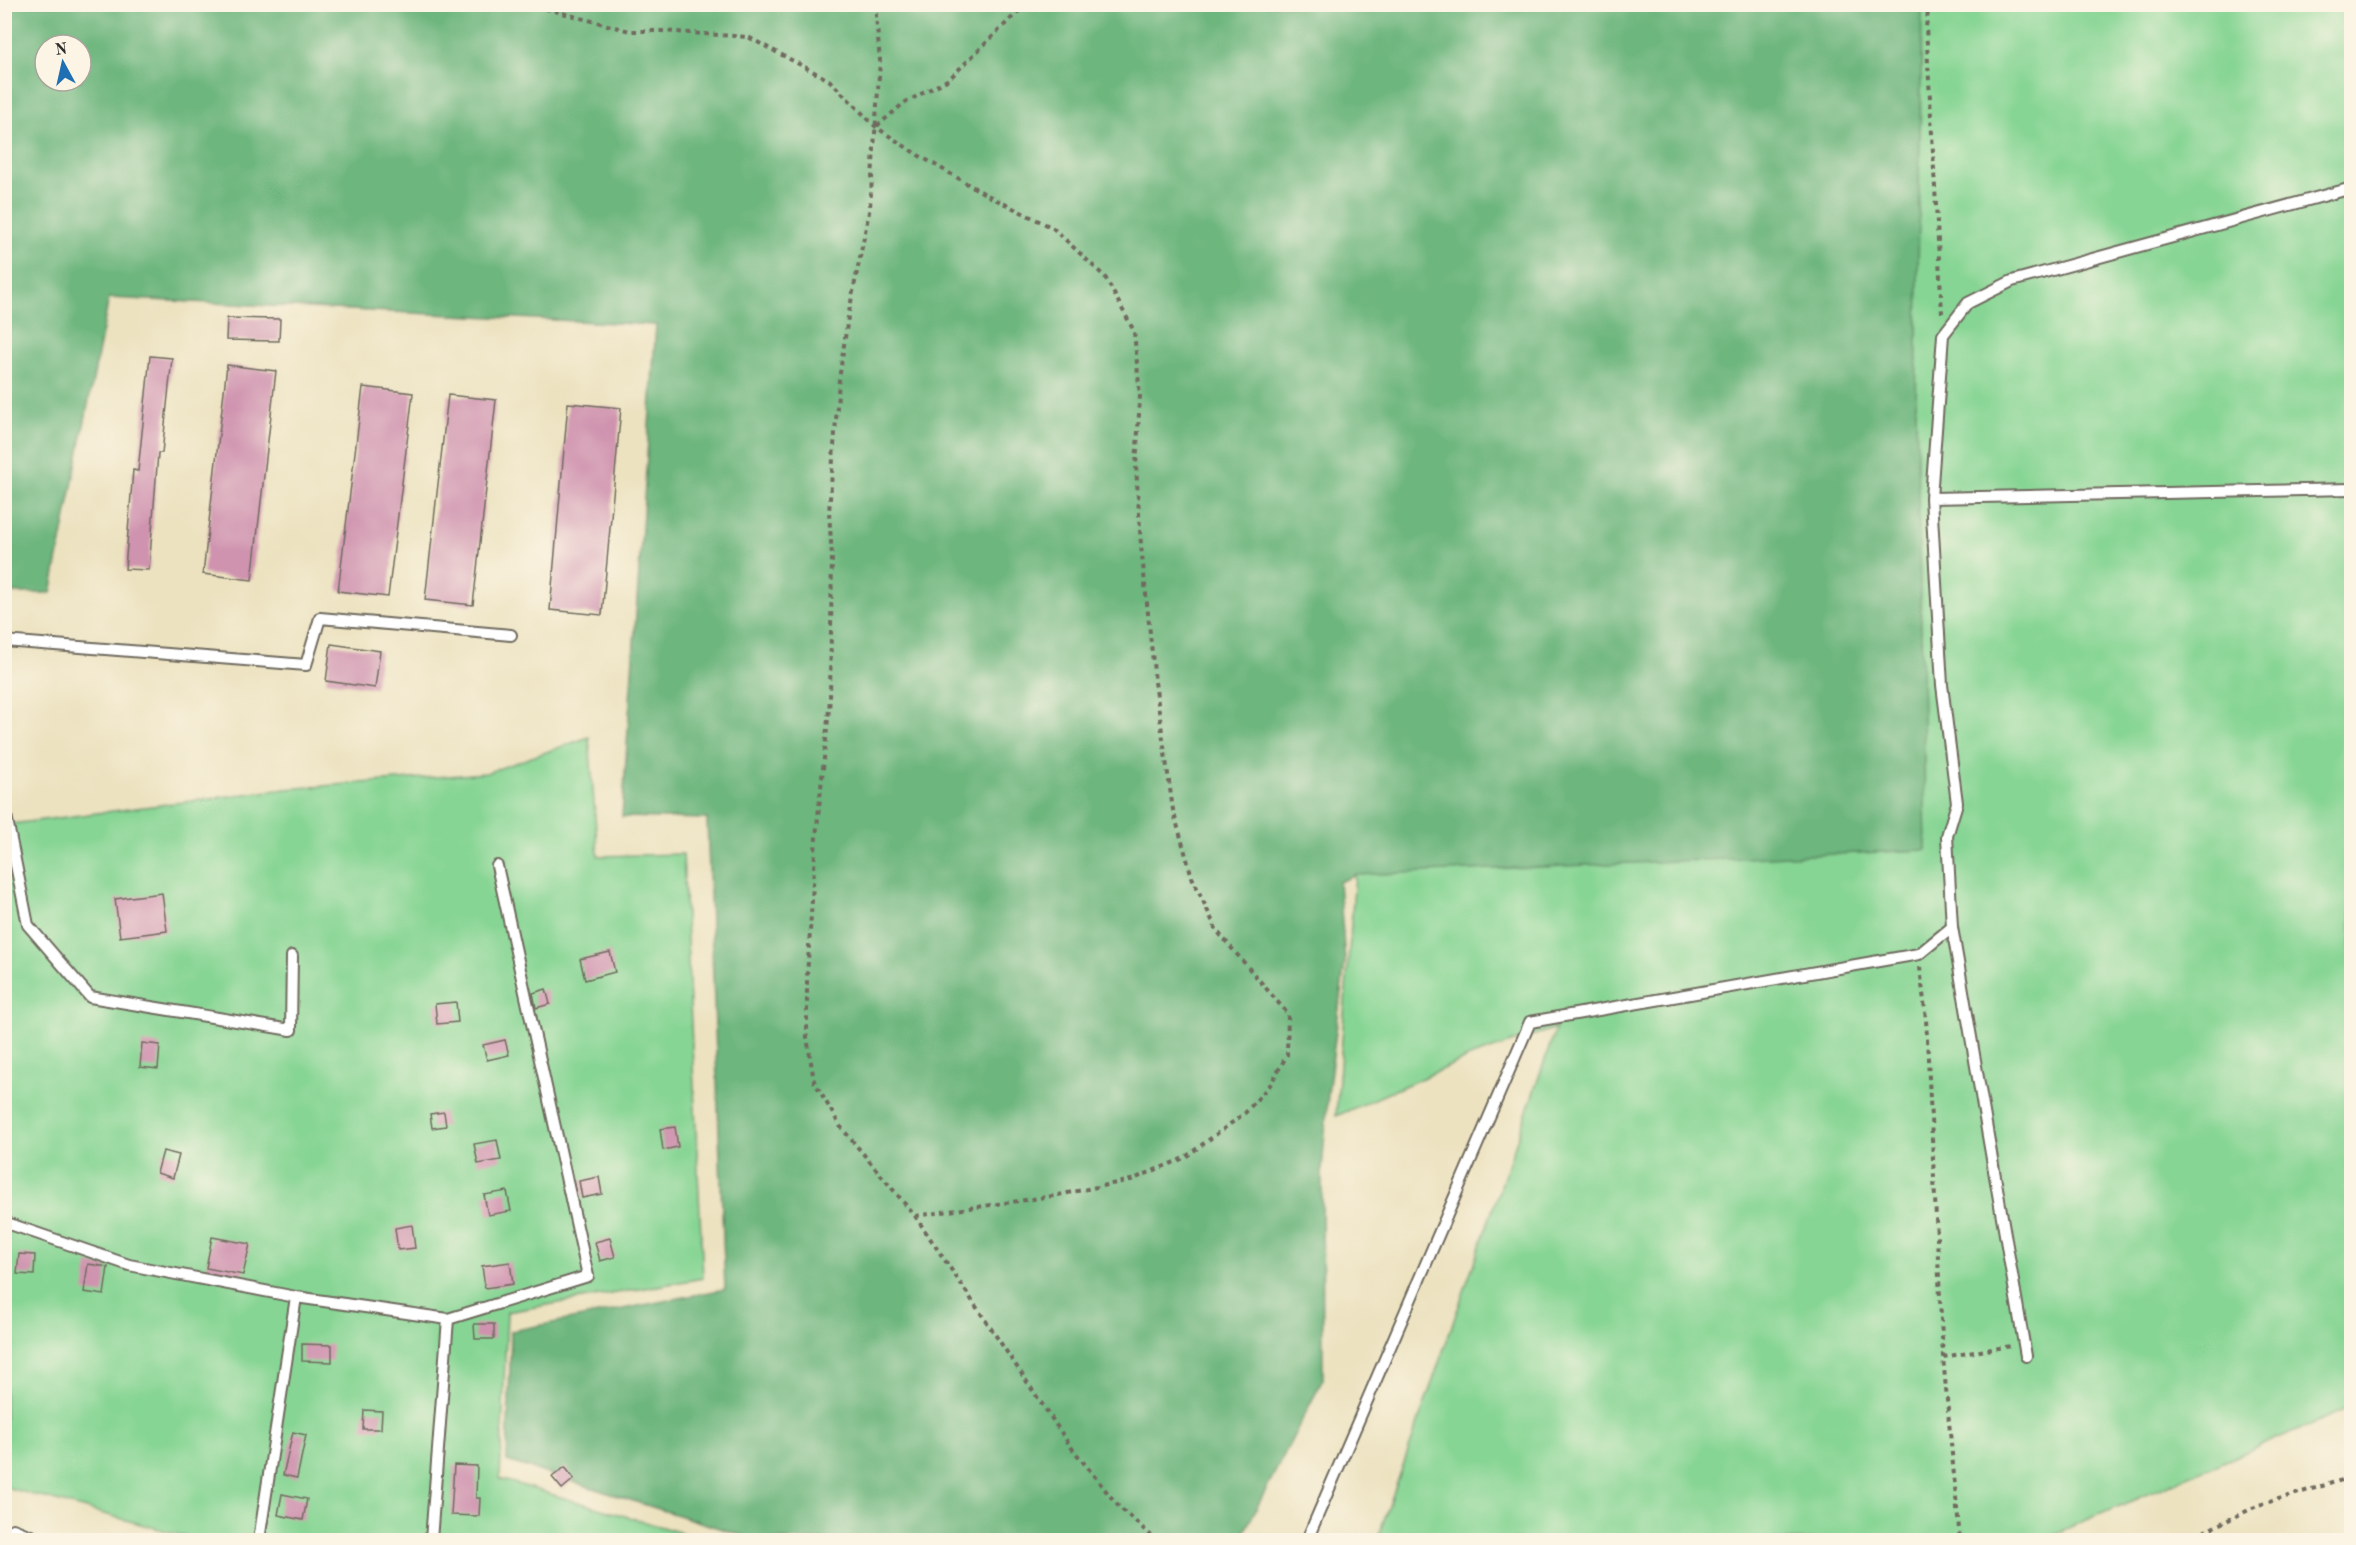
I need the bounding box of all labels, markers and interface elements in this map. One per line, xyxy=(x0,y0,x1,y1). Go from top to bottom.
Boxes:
north arrow xyxy=(33,33,93,93)
text: N xyxy=(54,41,69,59)

